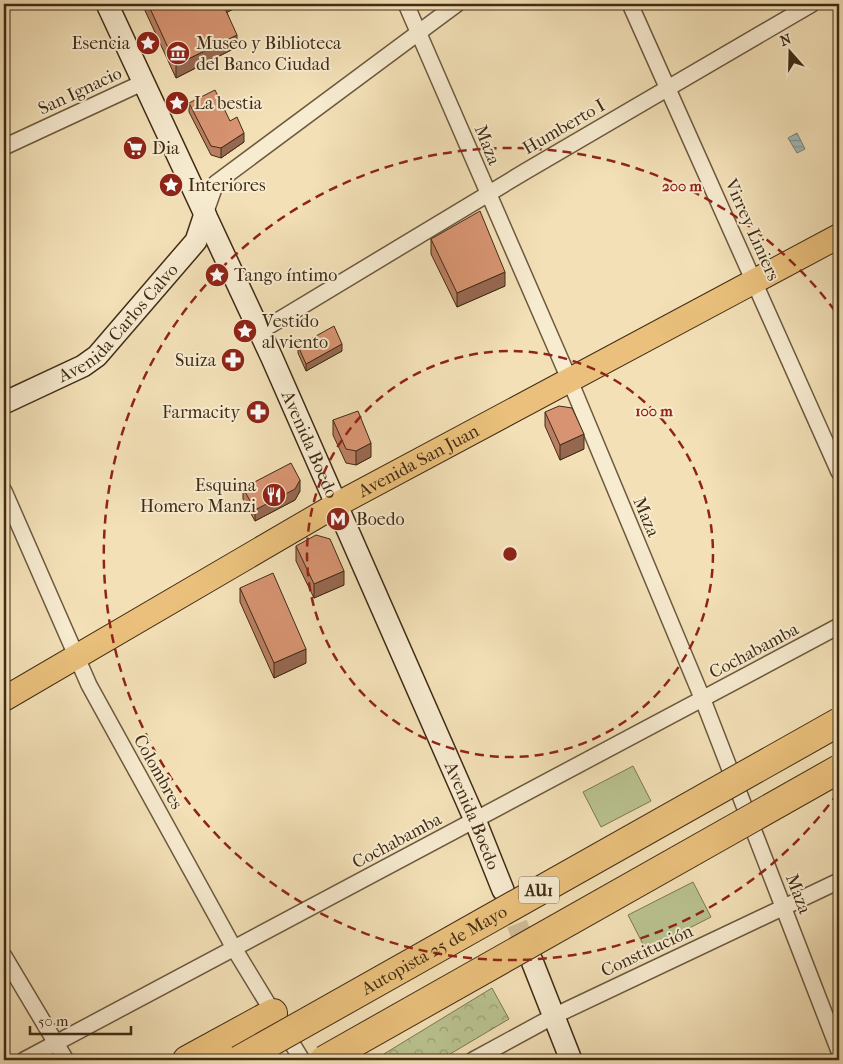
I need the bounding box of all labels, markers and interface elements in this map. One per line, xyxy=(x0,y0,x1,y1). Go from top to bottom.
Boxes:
north arrow xyxy=(766,28,816,78)
place icon: Esencia xyxy=(135,30,161,56)
text: N xyxy=(778,30,794,50)
place label: Esencia xyxy=(72,33,131,54)
place label: Museo y Biblioteca del Banco Ciudad xyxy=(196,33,342,75)
museum icon: Museo y Biblioteca del Banco Ciudad xyxy=(165,40,191,66)
street label: San Ignacio xyxy=(35,63,125,119)
place icon: La bestia xyxy=(164,90,190,116)
place label: La bestia xyxy=(194,93,263,114)
street label: Humberto I xyxy=(519,95,609,159)
street label: Maza xyxy=(470,122,505,169)
supermarket icon: Dia xyxy=(122,135,148,161)
place label: Dia xyxy=(152,138,180,159)
place icon: Interiores xyxy=(158,172,184,198)
place label: Interiores xyxy=(188,175,266,196)
street label: Virrey Liniers xyxy=(720,175,784,284)
text: 200 m xyxy=(662,177,702,195)
street label: Avenida Carlos Calvo xyxy=(54,259,182,387)
place icon: Tango íntimo xyxy=(204,262,230,288)
place label: Tango íntimo xyxy=(234,265,337,286)
place label: Vestido al viento xyxy=(261,311,328,353)
place icon: Vestido al viento xyxy=(232,318,258,344)
pharmacy icon: Suiza xyxy=(220,347,246,373)
place label: Suiza xyxy=(175,350,217,371)
street label: Avenida Boedo xyxy=(277,387,343,501)
pharmacy icon: Farmacity xyxy=(245,399,271,425)
place label: Farmacity xyxy=(162,402,241,423)
text: 100 m xyxy=(635,402,673,420)
street label: Avenida San Juan xyxy=(354,420,483,502)
place label: Esquina Homero Manzi xyxy=(140,475,257,517)
restaurant icon: Esquina Homero Manzi xyxy=(261,482,287,508)
street label: Maza xyxy=(628,494,664,541)
metro station icon: Boedo xyxy=(325,506,351,532)
place label: Boedo xyxy=(356,509,405,530)
centre of rings xyxy=(501,545,519,563)
street label: Cochabamba xyxy=(706,618,803,683)
street label: Colombres xyxy=(129,731,187,813)
street label: Avenida Boedo xyxy=(440,757,504,873)
street label: Cochabamba xyxy=(349,808,446,873)
street label: Maza xyxy=(781,871,815,918)
road number: AU1 xyxy=(519,876,559,904)
street label: Autopista 25 de Mayo xyxy=(357,901,511,1000)
street label: Constitución xyxy=(598,920,697,981)
scale bar xyxy=(30,1004,131,1036)
text: 50 m xyxy=(38,1012,69,1030)

